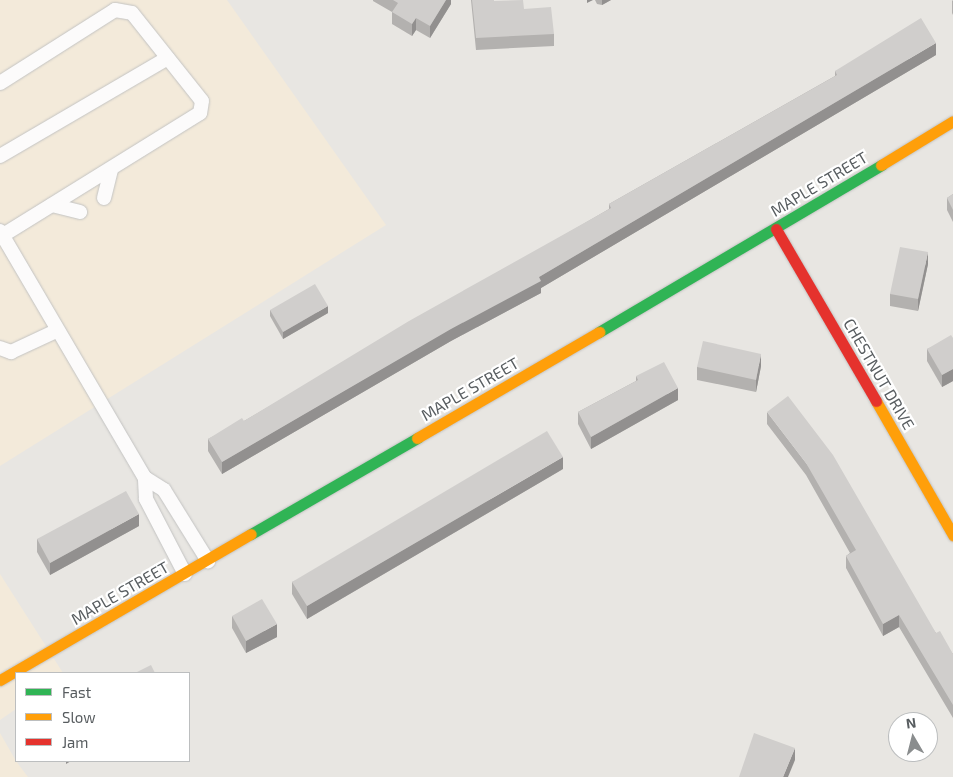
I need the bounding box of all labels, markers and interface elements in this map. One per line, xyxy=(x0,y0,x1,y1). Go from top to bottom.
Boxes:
street label: MAPLE STREET xyxy=(767,148,871,220)
street label: CHESTNUT DRIVE xyxy=(839,315,919,433)
street label: MAPLE STREET xyxy=(418,353,522,425)
street label: MAPLE STREET xyxy=(68,557,172,629)
legend xyxy=(15,672,190,762)
text: Fast xyxy=(62,683,91,701)
text: Slow xyxy=(62,708,96,726)
north arrow xyxy=(888,712,938,762)
text: N xyxy=(905,714,917,732)
text: Jam xyxy=(62,733,88,751)

